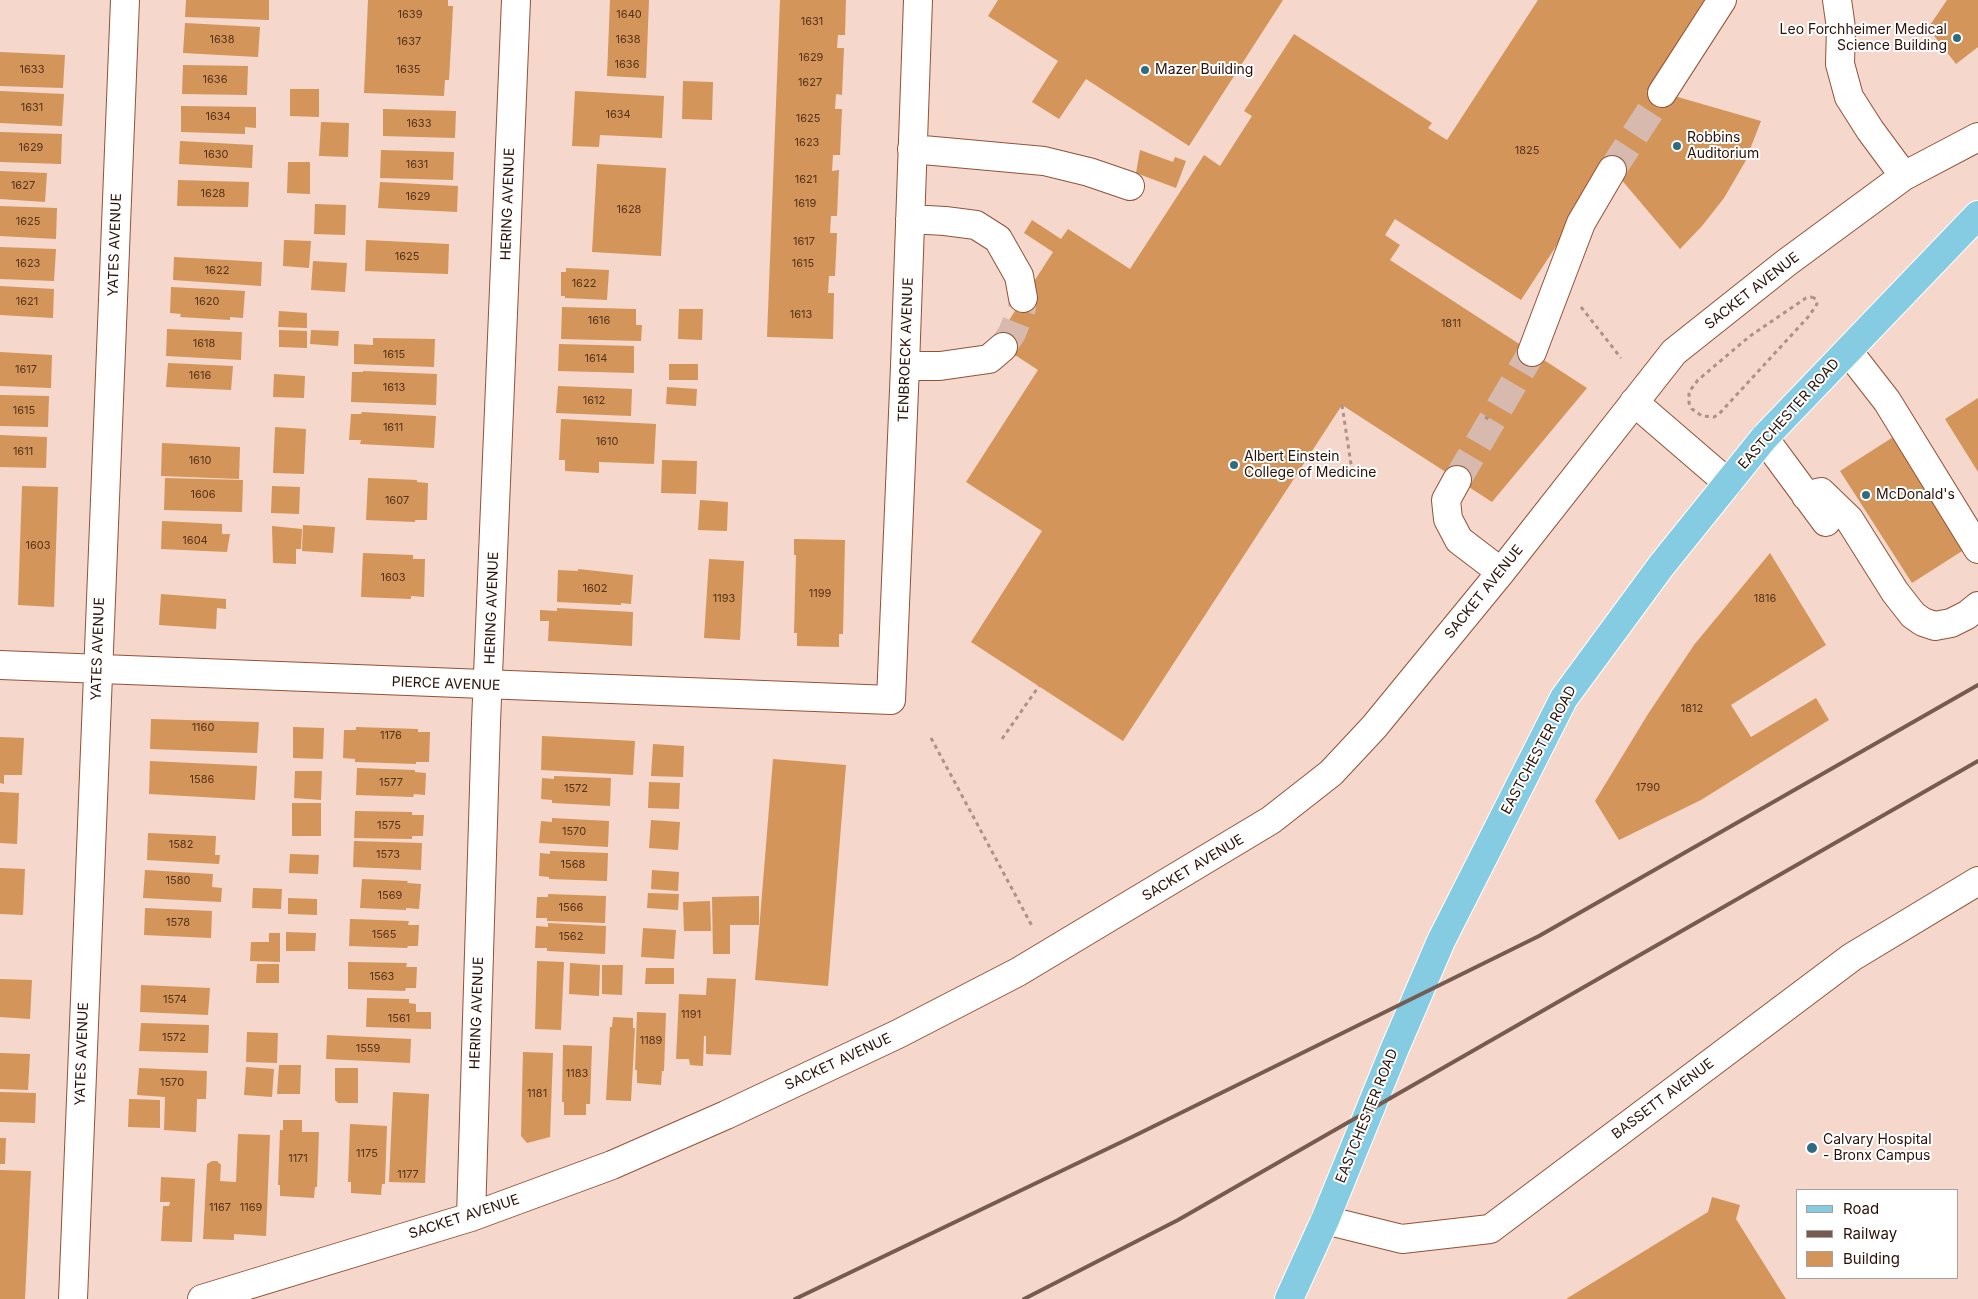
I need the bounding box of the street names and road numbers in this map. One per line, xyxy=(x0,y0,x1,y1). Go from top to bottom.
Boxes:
street label: HERING AVENUE xyxy=(498,147,518,261)
street label: YATES AVENUE xyxy=(105,193,125,297)
street label: SACKET AVENUE xyxy=(1701,249,1803,333)
street label: TENBROECK AVENUE xyxy=(895,277,917,423)
street label: EASTCHESTER ROAD xyxy=(1735,355,1843,473)
street label: SACKET AVENUE xyxy=(1441,542,1527,642)
street label: HERING AVENUE xyxy=(482,551,502,665)
street label: YATES AVENUE xyxy=(88,597,108,701)
street label: PIERCE AVENUE xyxy=(391,674,501,694)
street label: EASTCHESTER ROAD xyxy=(1498,683,1580,817)
street label: SACKET AVENUE xyxy=(1139,831,1247,905)
street label: HERING AVENUE xyxy=(467,956,487,1070)
street label: YATES AVENUE xyxy=(72,1002,92,1106)
street label: SACKET AVENUE xyxy=(782,1030,894,1094)
street label: EASTCHESTER ROAD xyxy=(1332,1047,1402,1185)
street label: BASSETT AVENUE xyxy=(1609,1055,1717,1143)
street label: SACKET AVENUE xyxy=(407,1191,521,1243)

